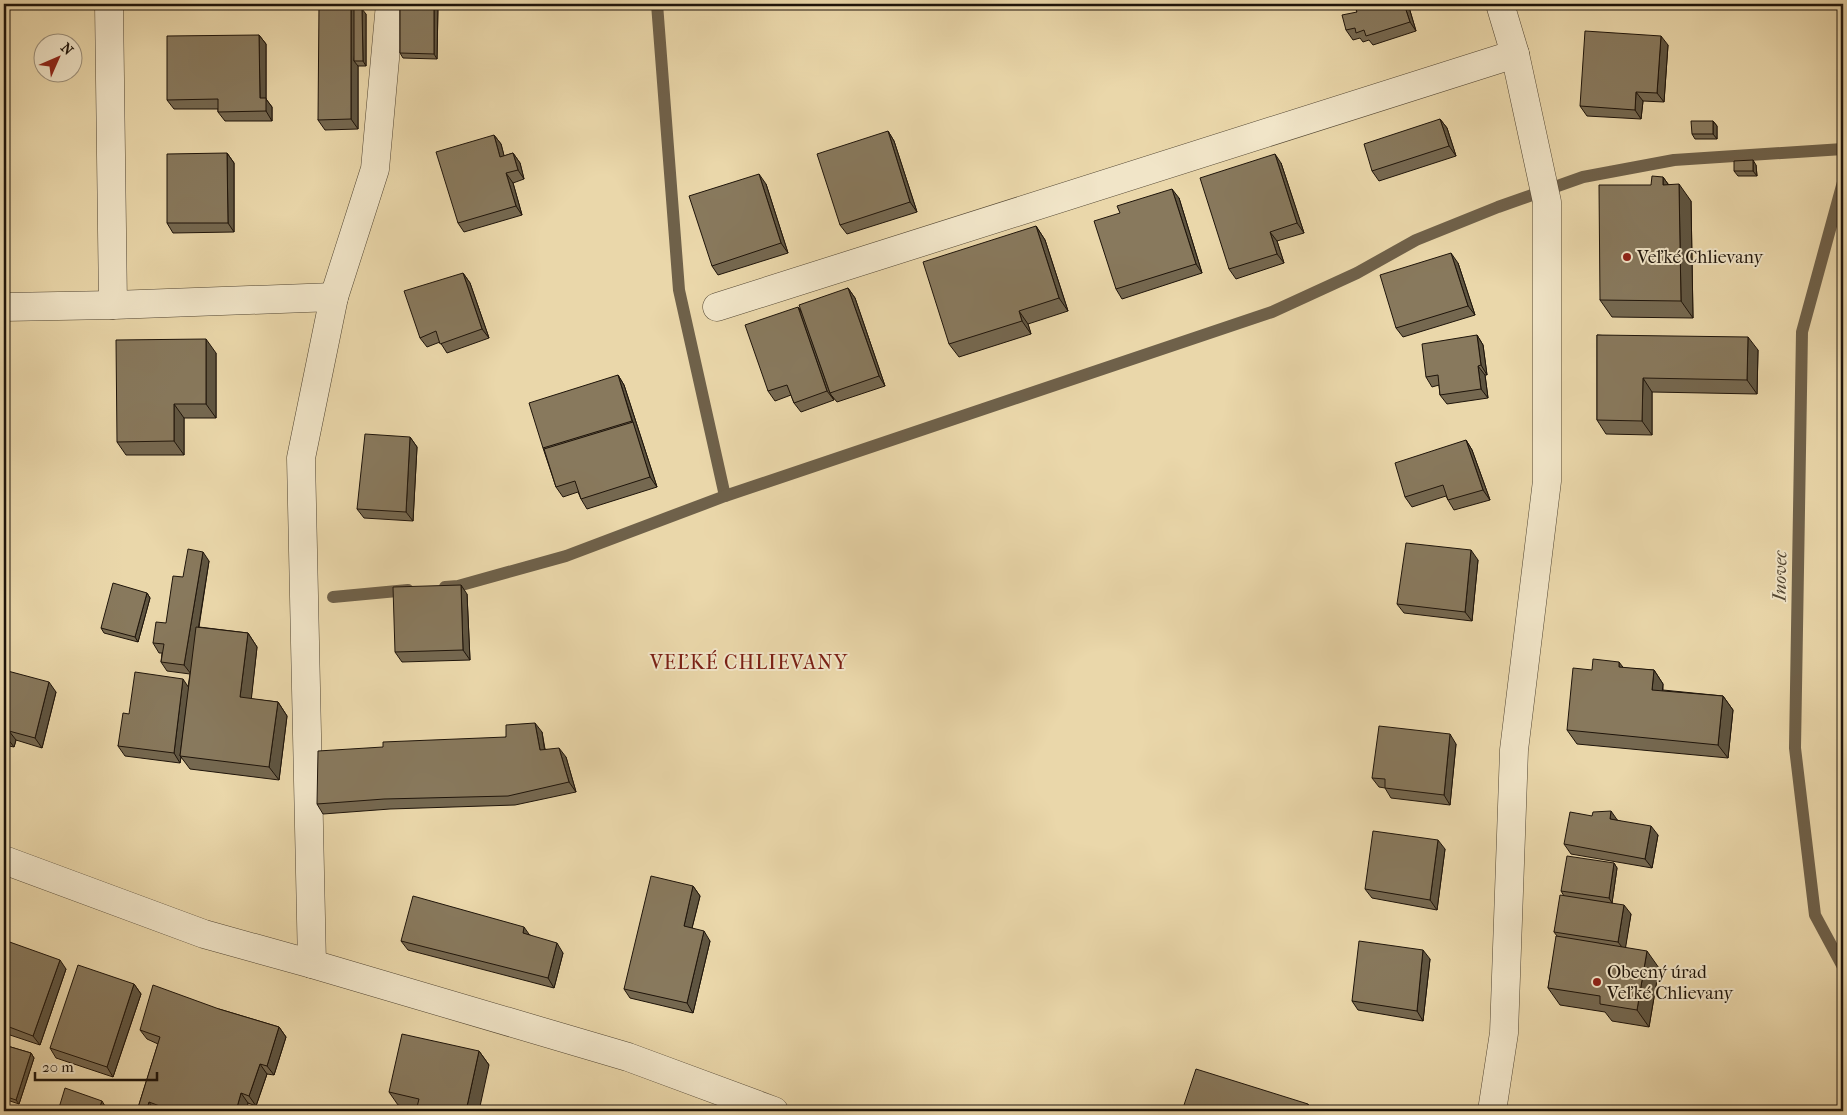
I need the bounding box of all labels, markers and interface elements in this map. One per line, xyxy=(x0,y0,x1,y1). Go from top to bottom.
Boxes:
north arrow xyxy=(32,32,82,82)
text: N xyxy=(57,39,77,59)
place label: Veľké Chlievany xyxy=(1636,247,1764,268)
marker: Veľké Chlievany xyxy=(1621,251,1633,263)
water label: Inovec xyxy=(1769,549,1791,603)
district label: VEĽKÉ CHLIEVANY xyxy=(649,650,849,674)
place label: Obecný úrad Veľké Chlievany xyxy=(1606,962,1734,1004)
marker: Obecný úrad Veľké Chlievany xyxy=(1591,976,1603,988)
scale bar xyxy=(35,1050,158,1082)
text: 20 m xyxy=(42,1058,74,1076)

